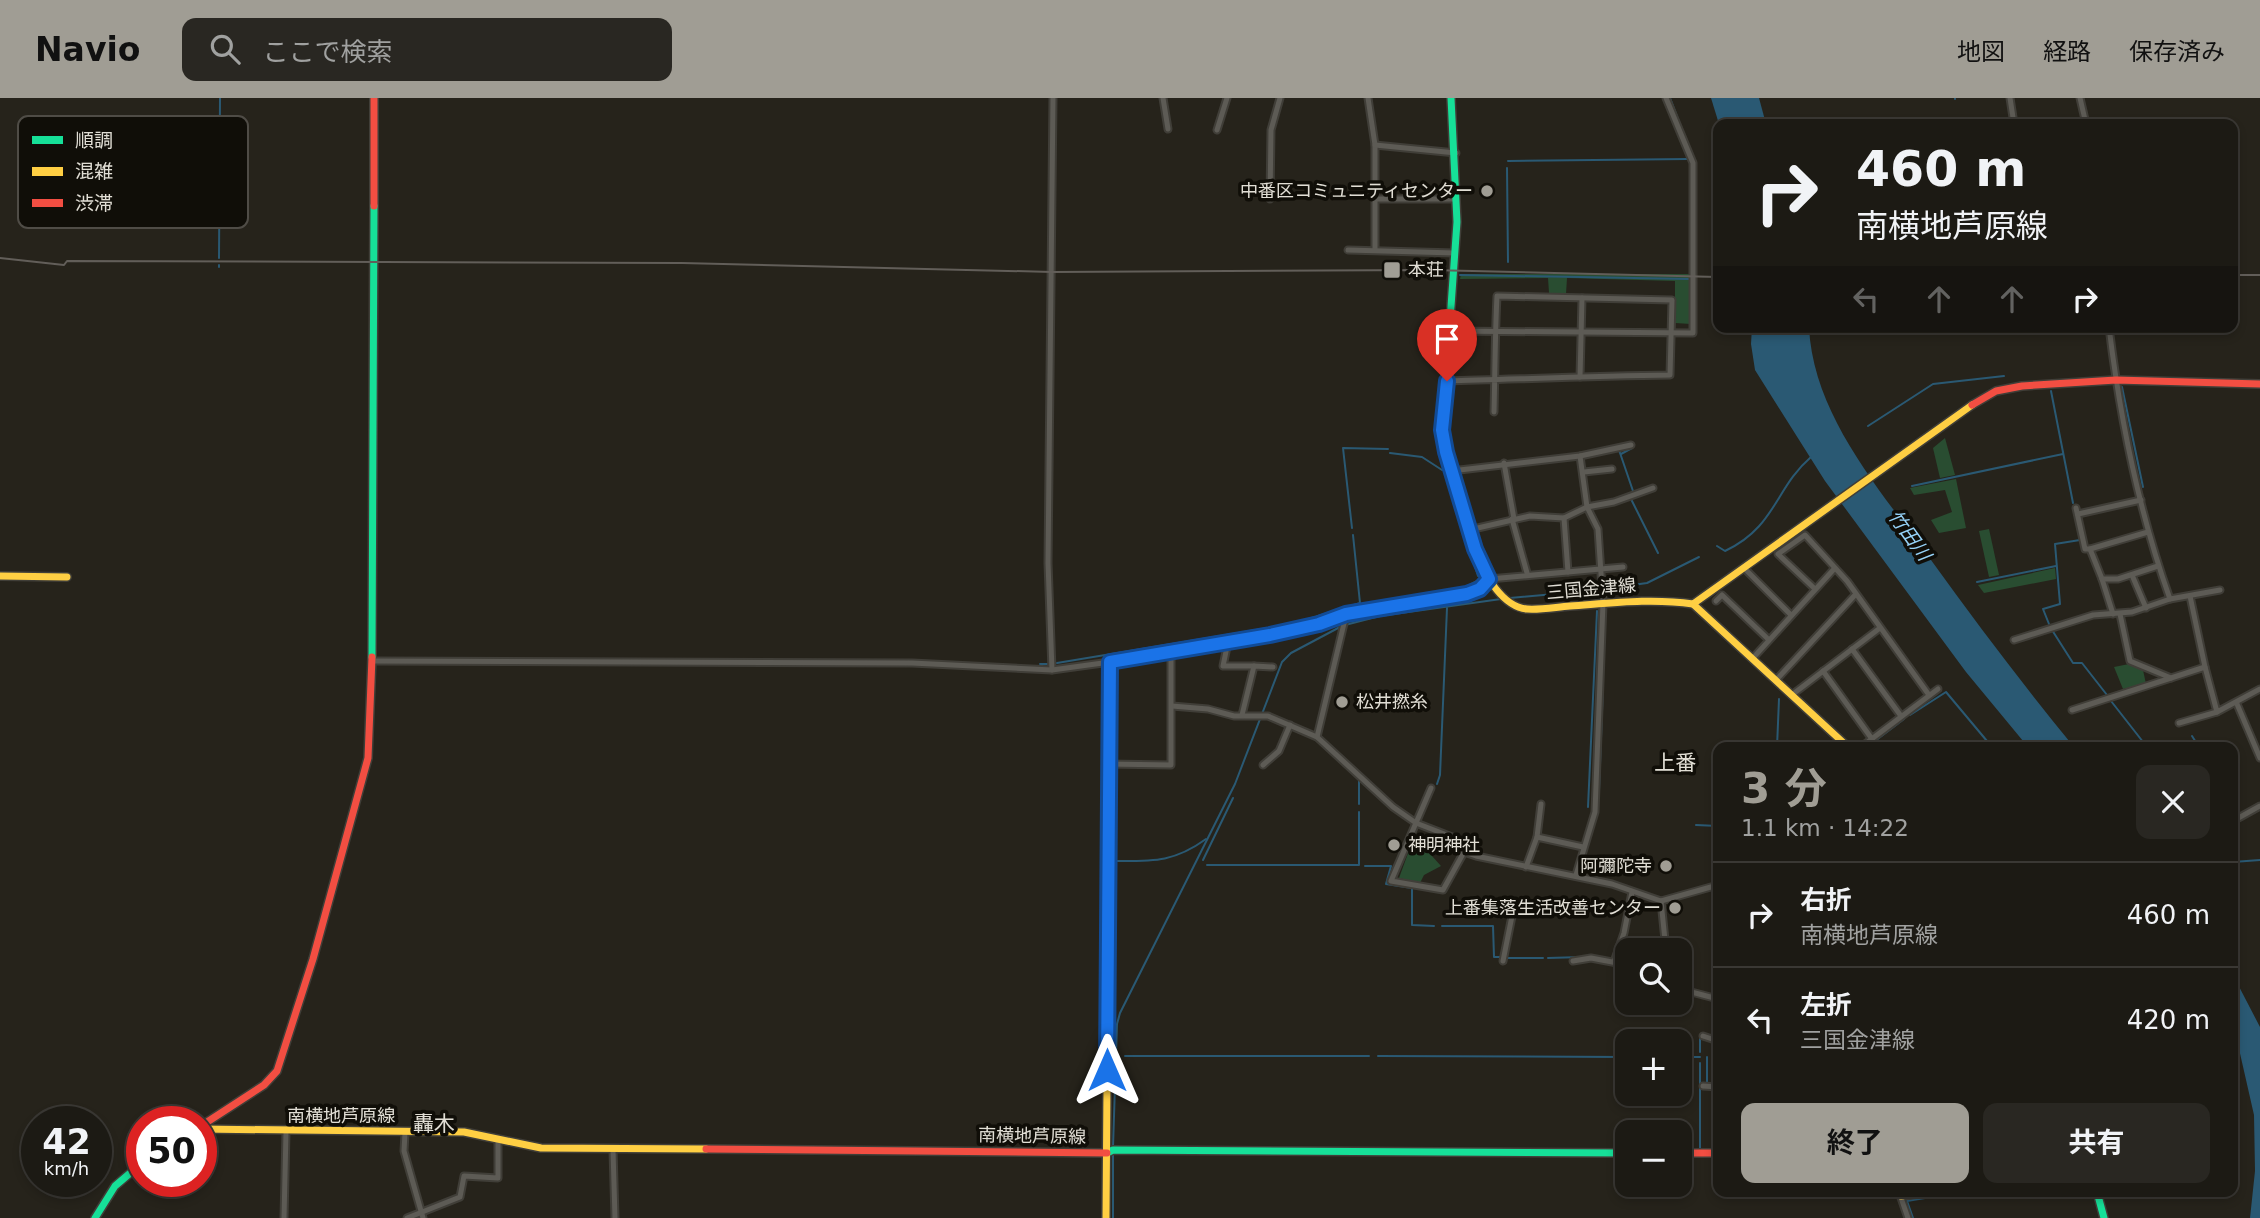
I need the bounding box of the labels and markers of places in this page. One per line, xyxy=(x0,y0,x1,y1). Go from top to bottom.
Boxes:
place label: 中番区コミュニティセンター xyxy=(1240,180,1473,201)
marker: 中番区コミュニティセンター xyxy=(1479,183,1495,199)
place label: 本荘 xyxy=(1408,259,1444,280)
marker: 本荘 xyxy=(1382,260,1402,280)
pin xyxy=(1417,309,1477,381)
place label: 松井撚糸 xyxy=(1356,691,1428,712)
marker: 松井撚糸 xyxy=(1334,694,1350,710)
place label: 神明神社 xyxy=(1408,834,1480,855)
marker: 神明神社 xyxy=(1386,837,1402,853)
place label: 阿彌陀寺 xyxy=(1580,855,1652,876)
marker: 阿彌陀寺 xyxy=(1658,858,1674,874)
place label: 上番集落生活改善センター xyxy=(1445,897,1661,918)
marker: 上番集落生活改善センター xyxy=(1667,900,1683,916)

